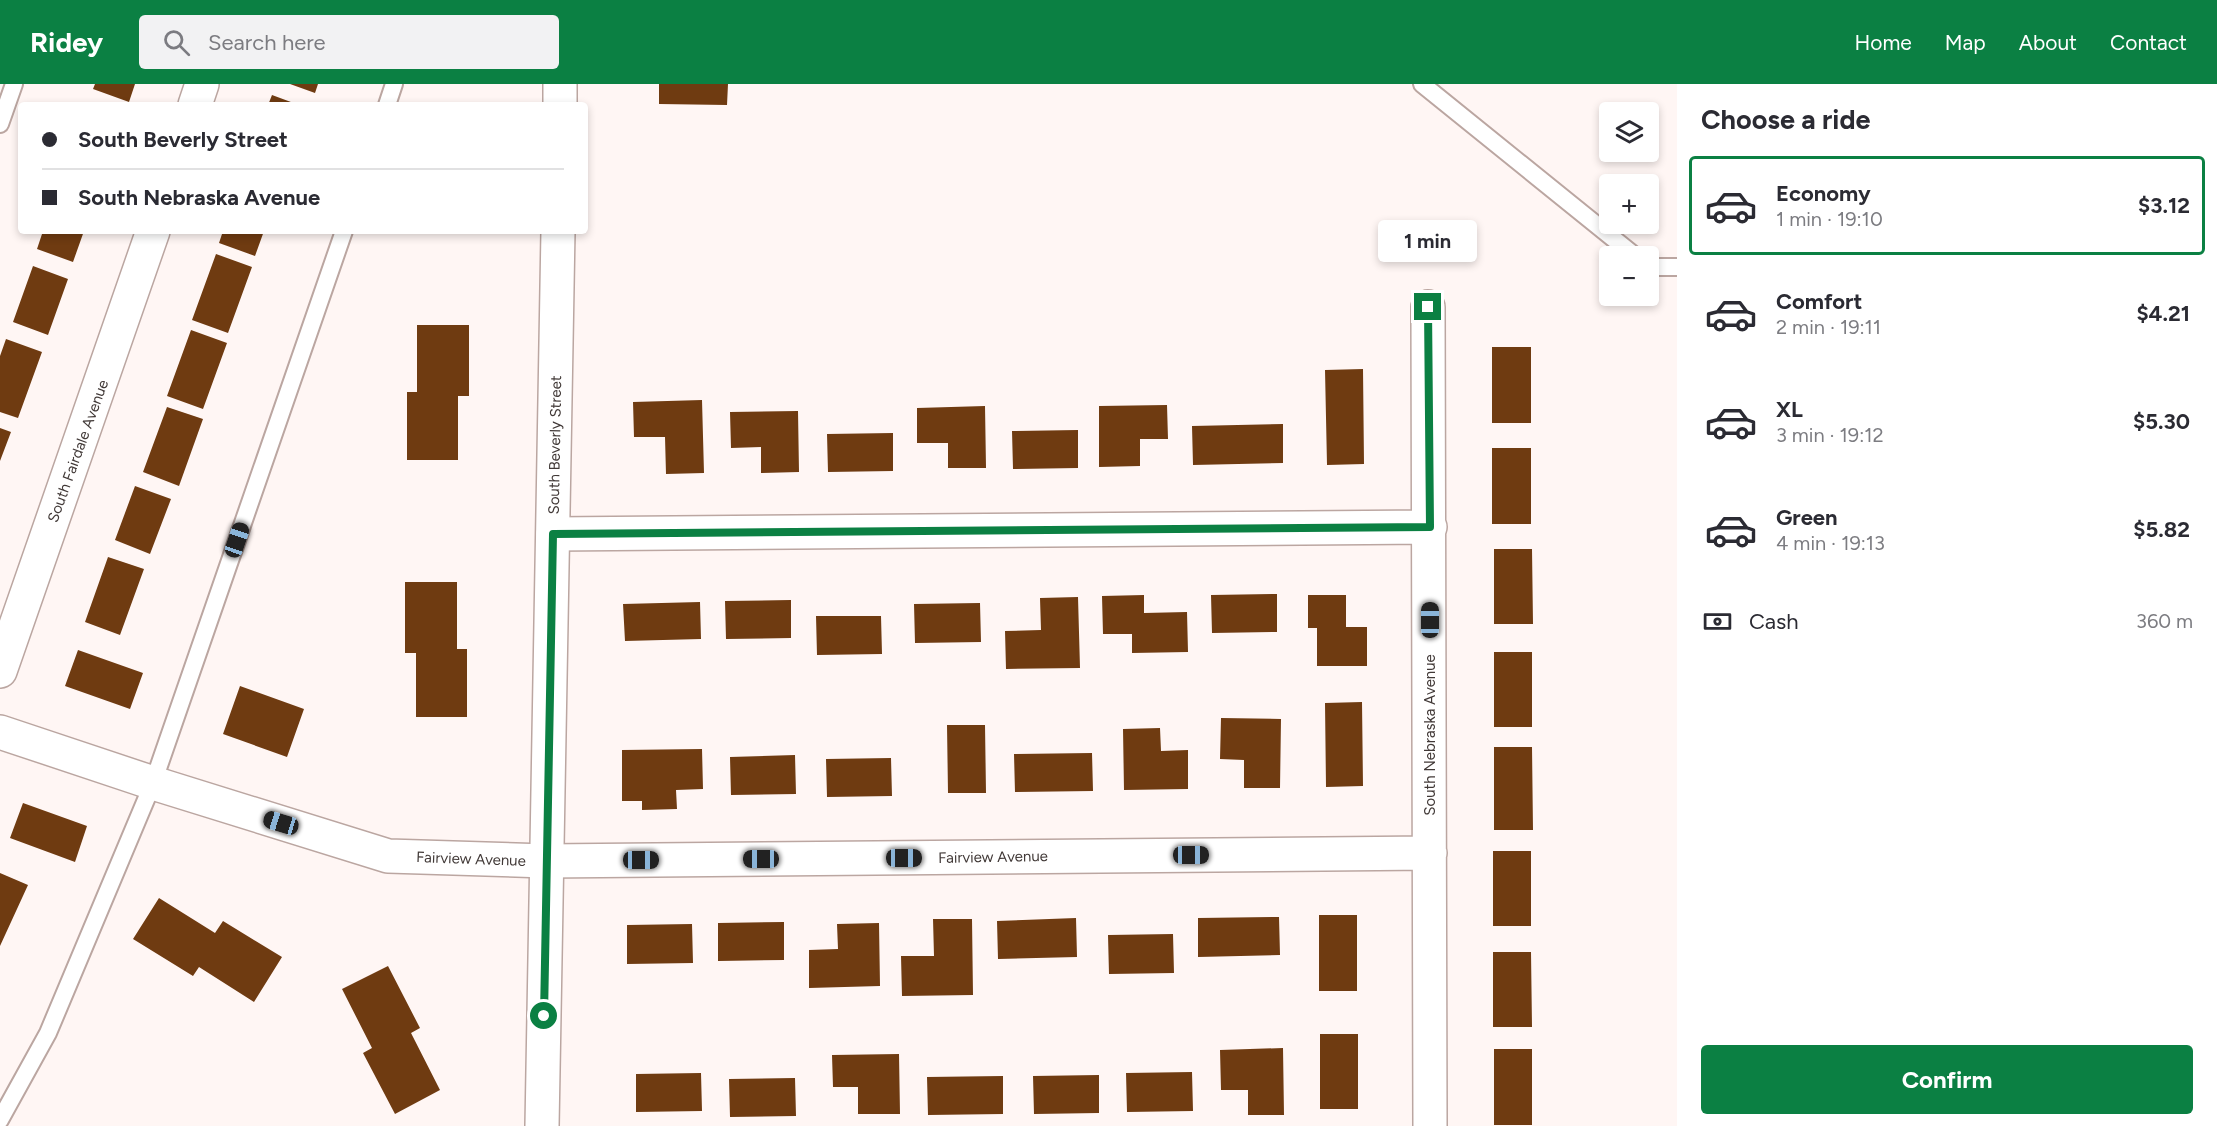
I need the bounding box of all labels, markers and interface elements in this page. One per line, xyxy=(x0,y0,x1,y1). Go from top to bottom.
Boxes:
search box xyxy=(139,15,559,69)
text: Ridey xyxy=(30,25,103,59)
icon: search xyxy=(160,26,193,59)
text: Search here xyxy=(208,29,326,56)
text: Home xyxy=(1855,30,1912,55)
text: Map xyxy=(1945,30,1986,55)
text: About xyxy=(2019,30,2077,55)
text: Contact xyxy=(2110,30,2187,55)
map controls xyxy=(1599,102,1659,306)
button: layers xyxy=(1599,102,1659,162)
text: Choose a ride xyxy=(1701,103,1870,136)
text: South Beverly Street xyxy=(78,126,288,153)
button: + xyxy=(1599,174,1659,234)
icon: car xyxy=(1704,179,1758,233)
text: Economy xyxy=(1776,180,1871,207)
text: South Nebraska Avenue xyxy=(78,184,320,211)
text: $3.12 xyxy=(2138,192,2190,219)
text: 1 min · 19:10 xyxy=(1776,207,1883,231)
callout: 1 min xyxy=(1378,220,1478,262)
text: 1 min xyxy=(1404,229,1451,253)
button: − xyxy=(1599,246,1659,306)
icon: car xyxy=(1704,287,1758,341)
text: Comfort xyxy=(1776,288,1862,315)
route end xyxy=(1414,293,1441,320)
text: $4.21 xyxy=(2136,300,2190,327)
text: 2 min · 19:11 xyxy=(1776,315,1881,339)
street label: South Beverly Street xyxy=(545,375,565,515)
street label: South Fairdale Avenue xyxy=(44,377,112,525)
icon: car xyxy=(1704,395,1758,449)
text: XL xyxy=(1776,396,1803,423)
text: $5.30 xyxy=(2133,408,2190,435)
text: 3 min · 19:12 xyxy=(1776,423,1884,447)
icon: car xyxy=(1704,503,1758,557)
text: Green xyxy=(1776,504,1838,531)
text: $5.82 xyxy=(2133,516,2190,543)
car xyxy=(223,520,251,560)
text: 4 min · 19:13 xyxy=(1776,531,1885,555)
car xyxy=(1421,602,1439,638)
icon: cash xyxy=(1701,605,1734,638)
text: Cash xyxy=(1749,608,1799,635)
text: 360 m xyxy=(2136,609,2193,633)
street label: South Nebraska Avenue xyxy=(1421,654,1439,816)
car xyxy=(261,809,301,837)
car xyxy=(1173,846,1209,864)
street label: Fairview Avenue xyxy=(938,847,1048,867)
street label: Fairview Avenue xyxy=(416,848,526,870)
car xyxy=(886,849,922,867)
car xyxy=(743,850,779,868)
car xyxy=(623,851,659,869)
route start xyxy=(530,1002,557,1029)
button: Confirm xyxy=(1701,1045,2193,1114)

